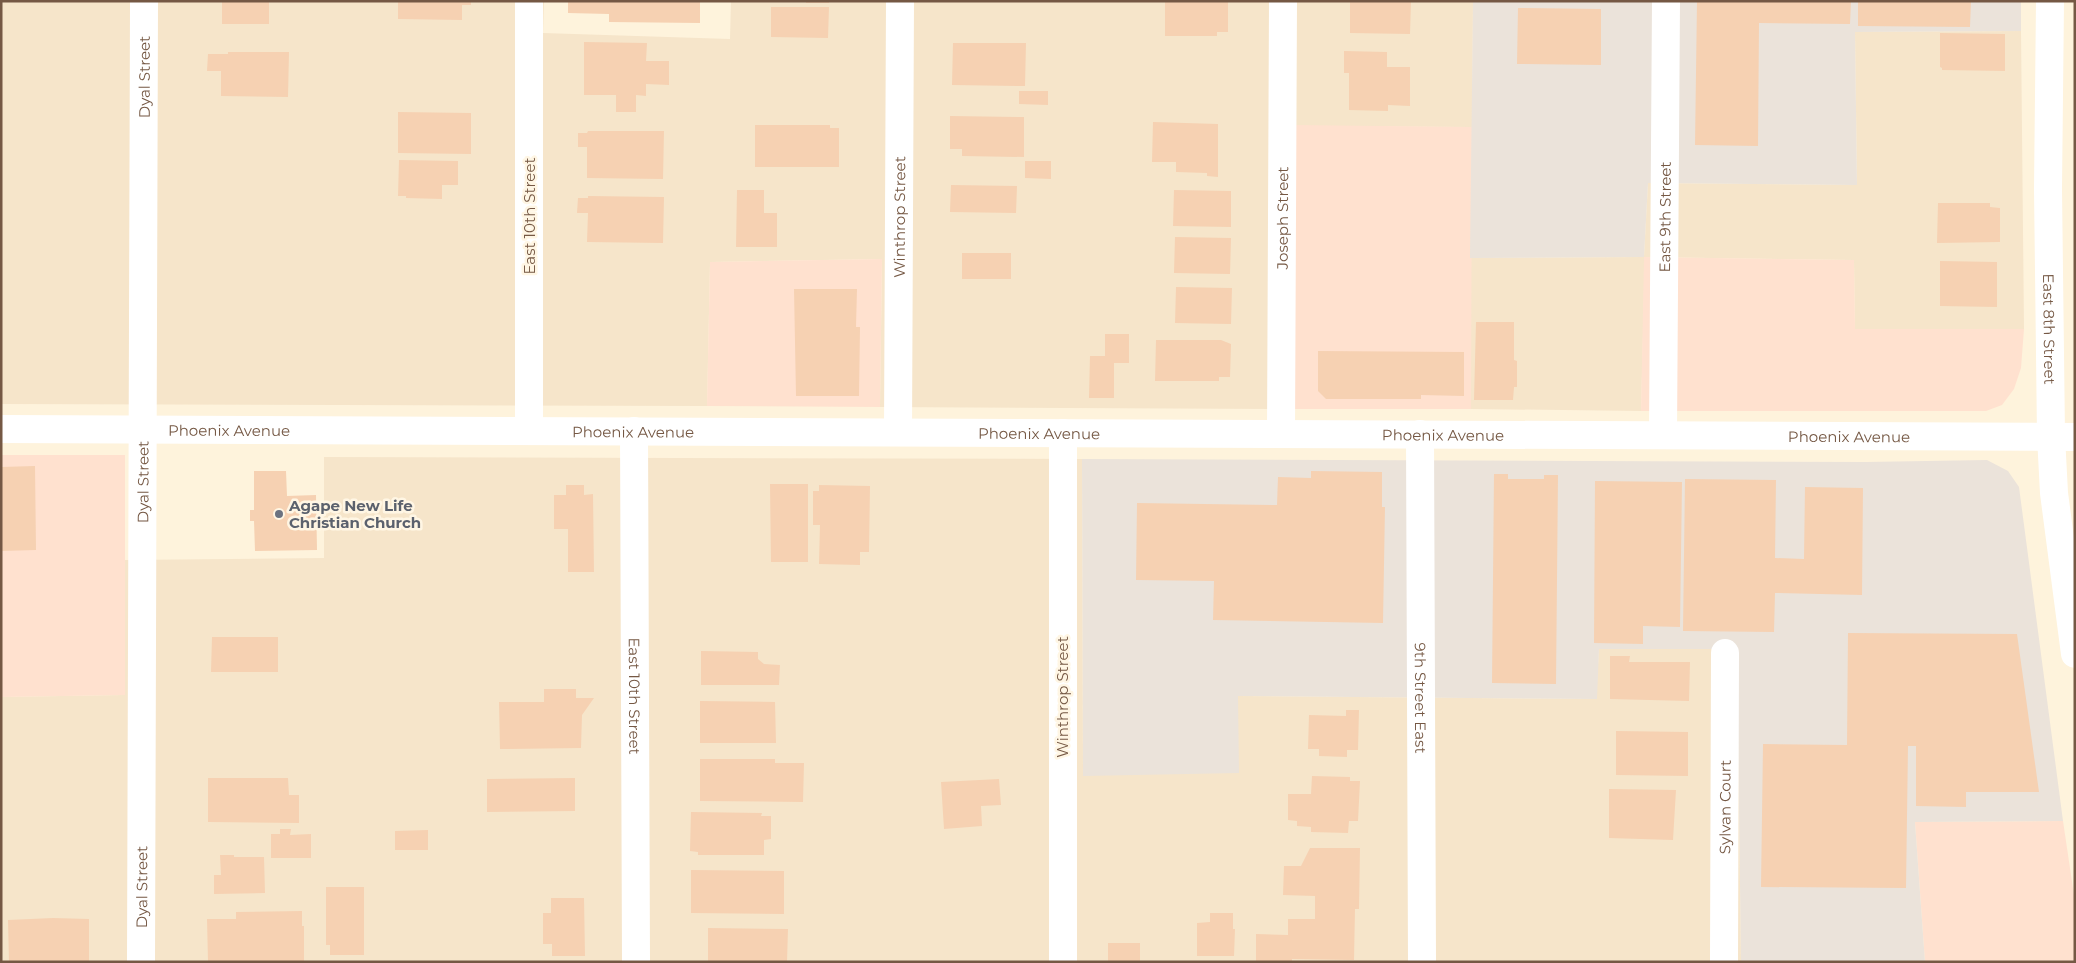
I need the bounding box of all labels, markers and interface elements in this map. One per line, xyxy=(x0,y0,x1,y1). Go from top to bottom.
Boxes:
street label: Dyal Street xyxy=(134,36,153,118)
street label: Winthrop Street xyxy=(889,156,909,278)
street label: East 10th Street xyxy=(520,157,539,275)
street label: East 9th Street xyxy=(1655,161,1674,273)
street label: Joseph Street xyxy=(1272,166,1292,271)
street label: East 8th Street xyxy=(2040,273,2060,385)
street label: Phoenix Avenue xyxy=(168,420,290,440)
street label: Phoenix Avenue xyxy=(572,422,694,441)
street label: Phoenix Avenue xyxy=(978,423,1100,443)
street label: Phoenix Avenue xyxy=(1382,425,1504,444)
street label: Phoenix Avenue xyxy=(1788,426,1910,446)
street label: Dyal Street xyxy=(133,441,152,523)
place label: Agape New Life Christian Church xyxy=(288,496,421,532)
marker: Agape New Life Christian Church xyxy=(273,508,285,520)
street label: Winthrop Street xyxy=(1053,636,1072,758)
street label: East 10th Street xyxy=(625,637,645,755)
street label: 9th Street East xyxy=(1411,642,1431,754)
street label: Sylvan Court xyxy=(1715,760,1734,854)
street label: Dyal Street xyxy=(132,846,151,928)

